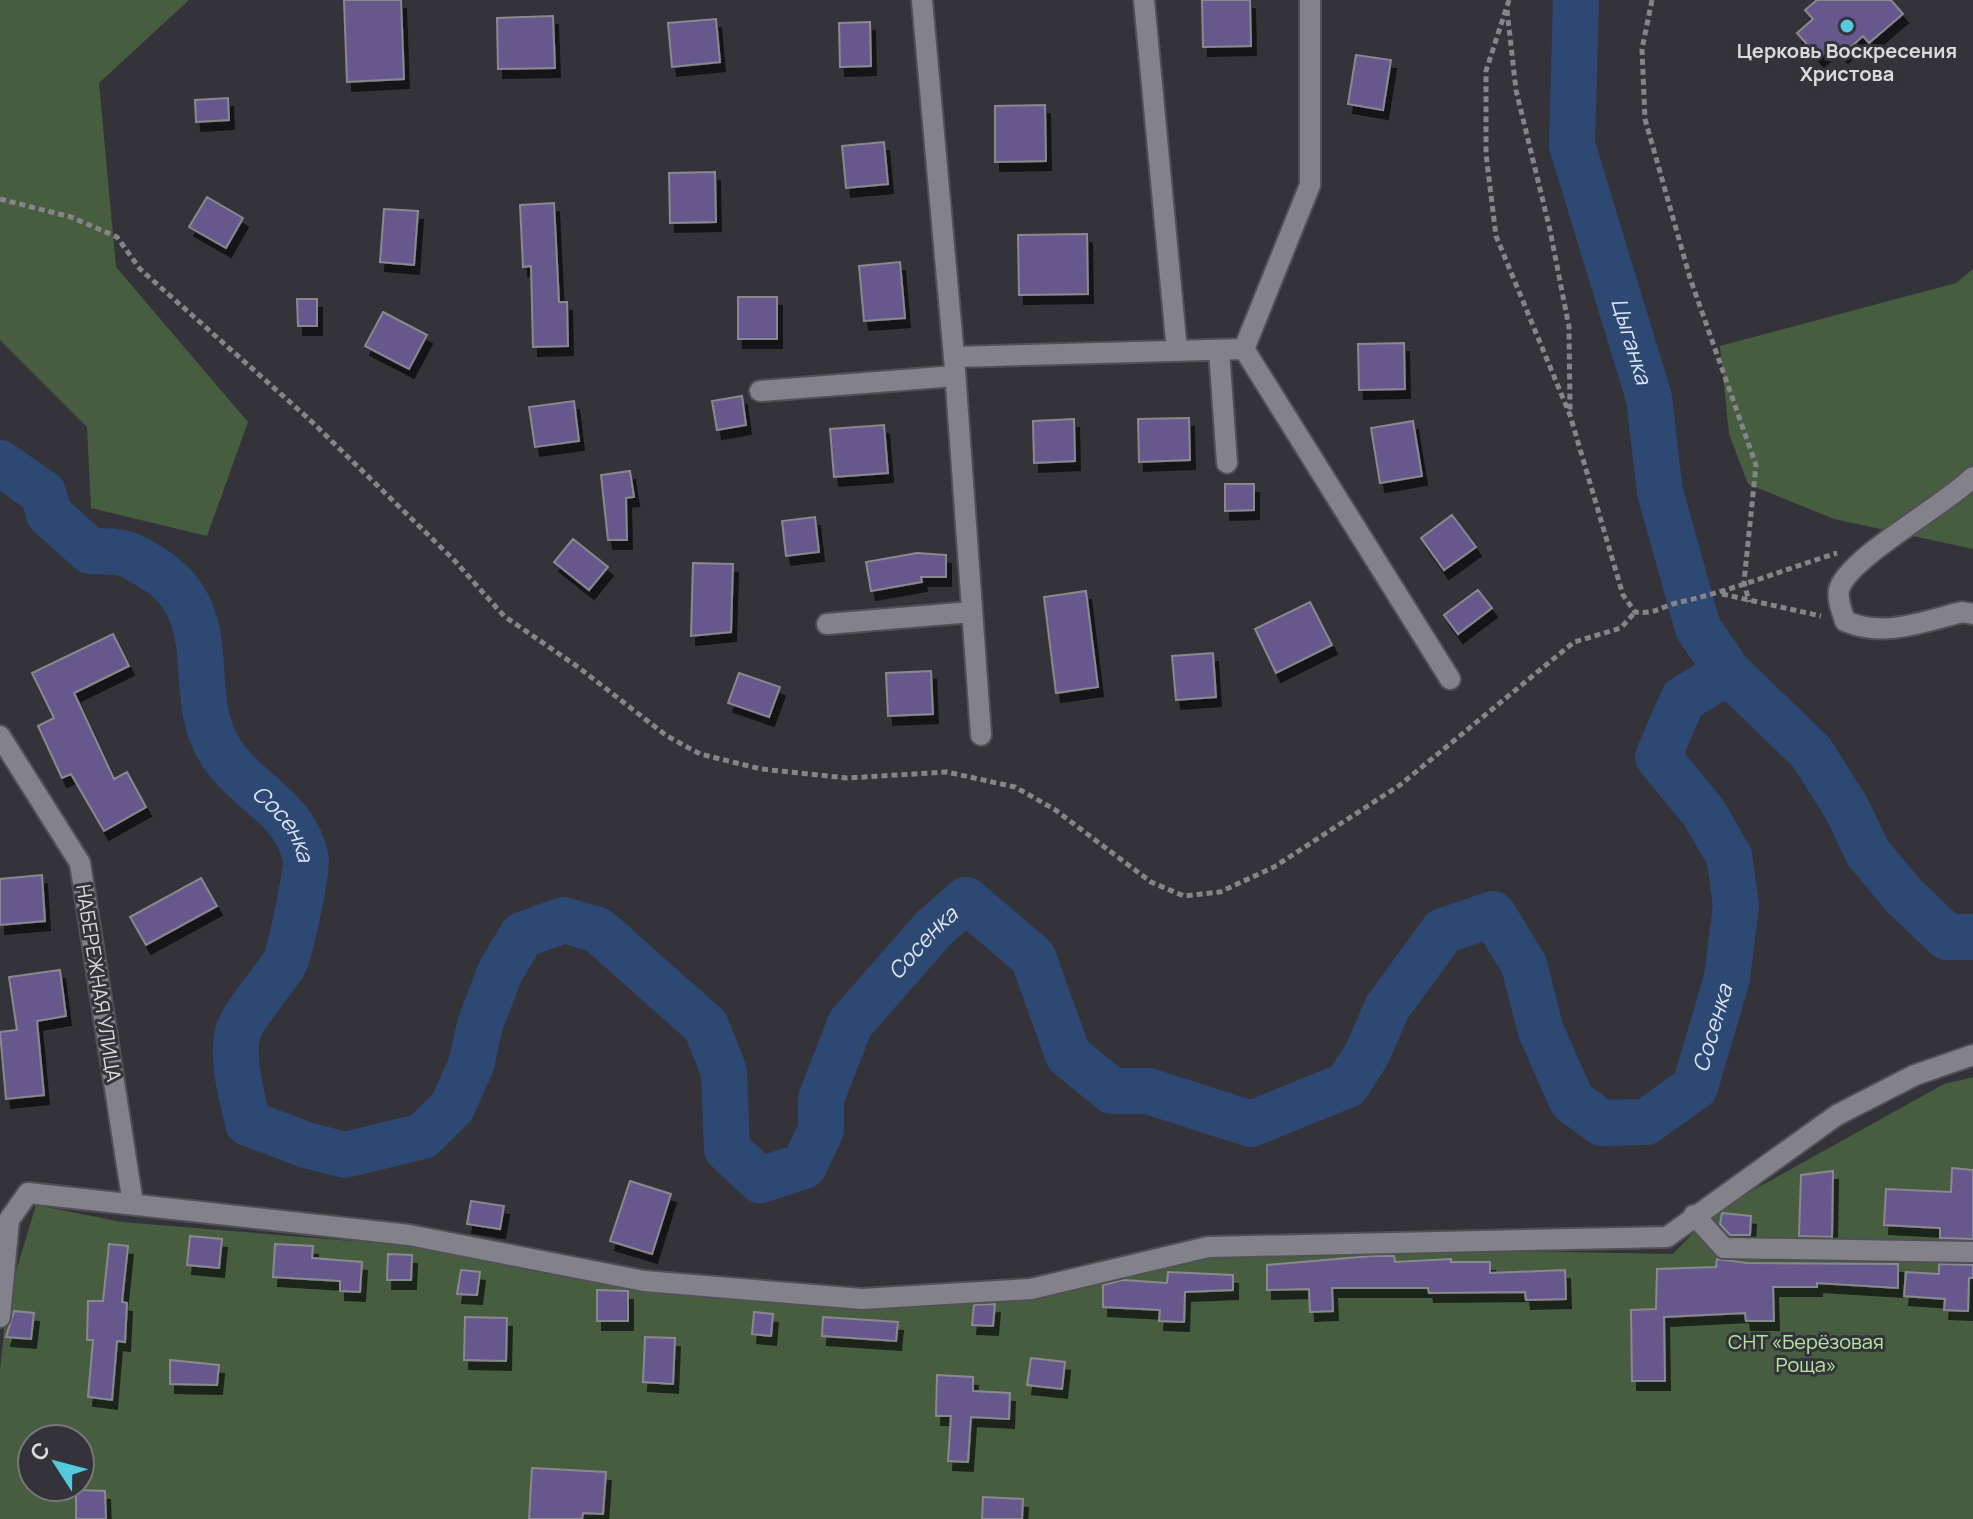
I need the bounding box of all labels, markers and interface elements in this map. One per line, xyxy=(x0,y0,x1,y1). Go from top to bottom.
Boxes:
marker: Церковь Воскресения Христова xyxy=(1838,17,1856,35)
place label: Церковь Воскресения Христова xyxy=(1737,37,1957,87)
water label: Цыганка xyxy=(1604,294,1659,390)
water label: Сосенка xyxy=(246,778,321,866)
street label: НАБЕРЕЖНАЯ УЛИЦА xyxy=(70,882,128,1084)
water label: Сосенка xyxy=(881,898,965,986)
water label: Сосенка xyxy=(1685,979,1740,1076)
park label: СНТ «Берёзовая Роща» xyxy=(1728,1328,1884,1378)
north arrow xyxy=(16,1423,96,1503)
text: С xyxy=(23,1436,57,1467)

